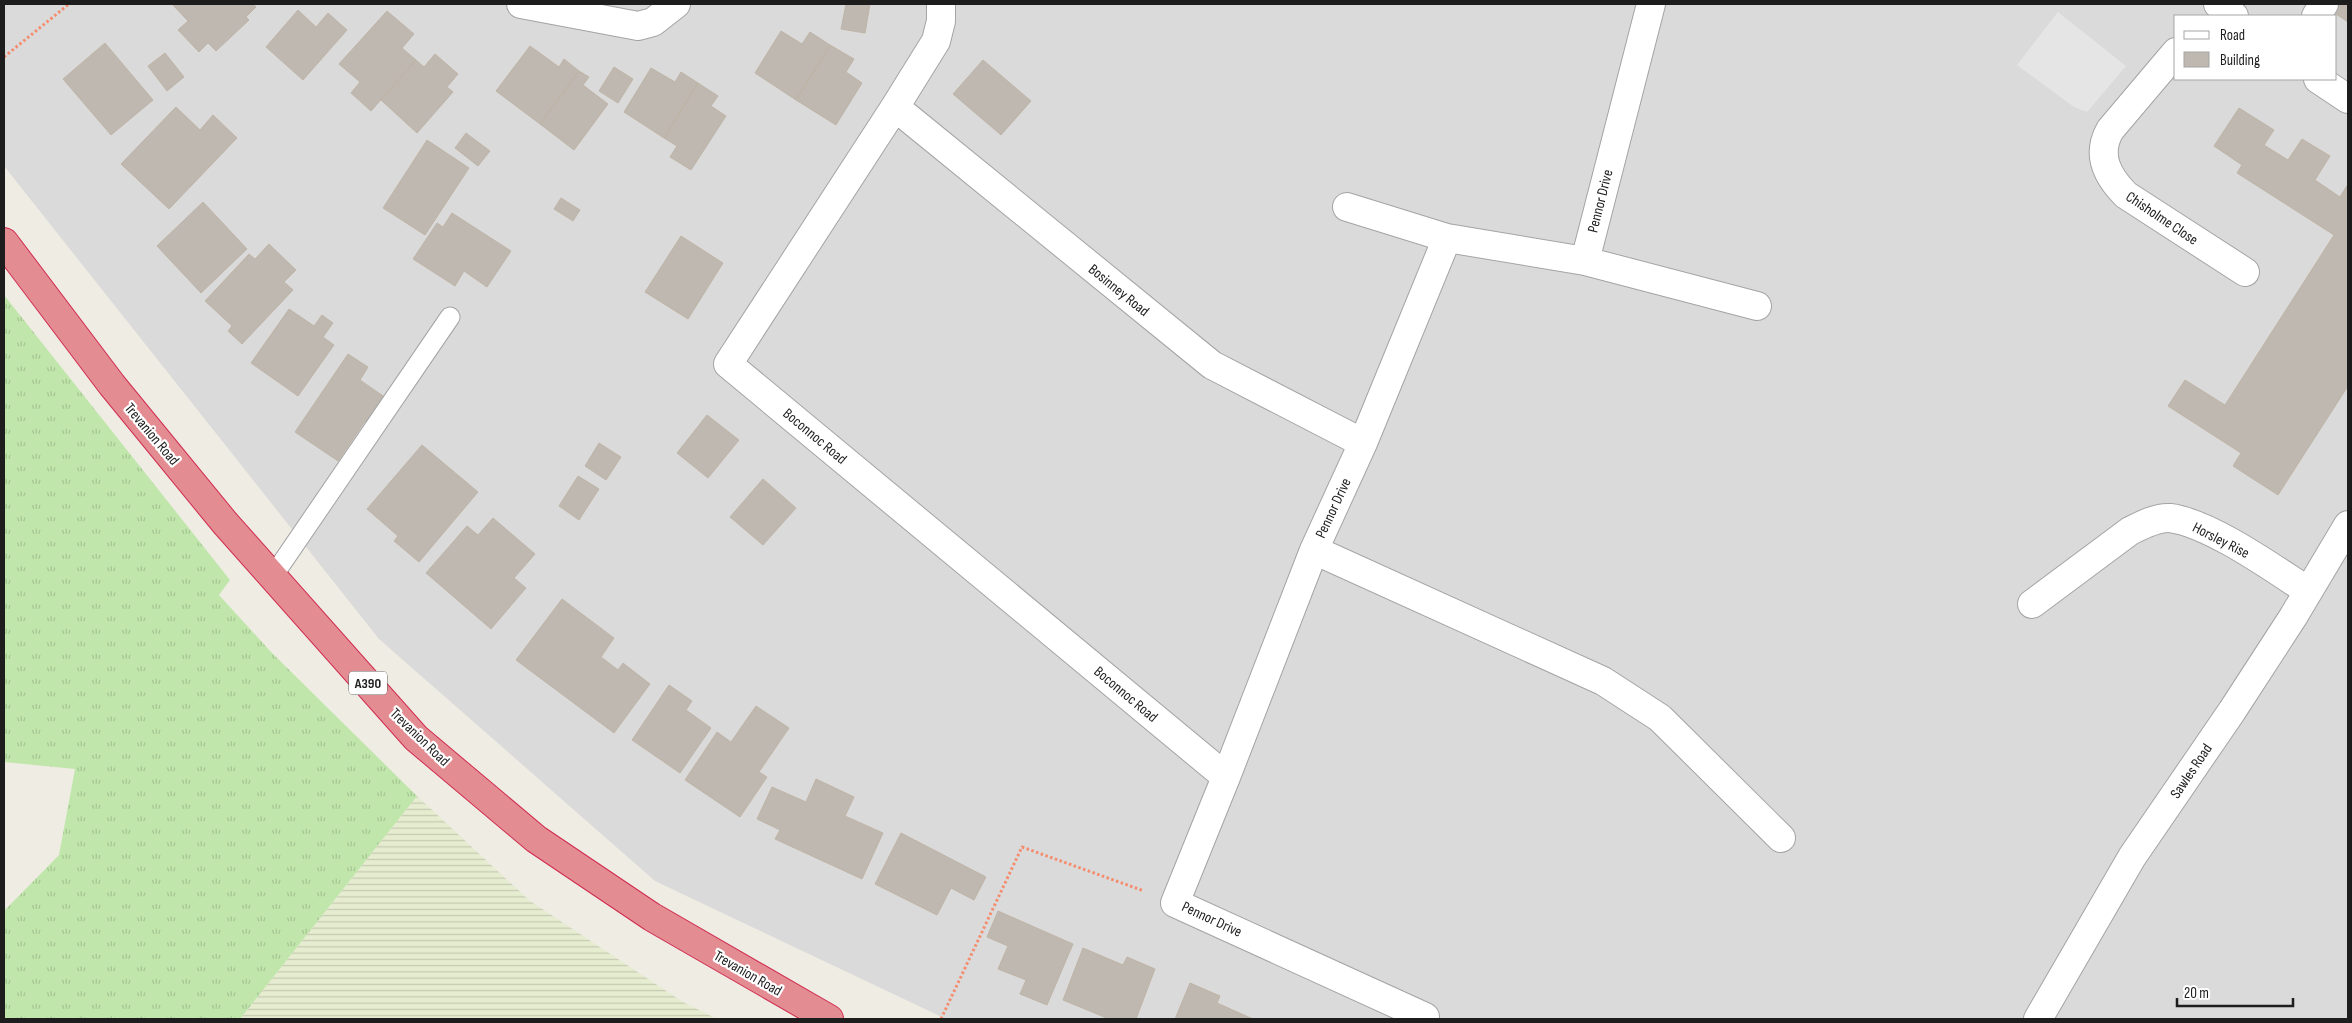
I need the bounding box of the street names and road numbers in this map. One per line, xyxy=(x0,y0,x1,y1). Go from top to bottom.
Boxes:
street label: Pennor Drive xyxy=(1583,168,1617,235)
street label: Chisholme Close xyxy=(2122,187,2201,250)
street label: Bosinney Road xyxy=(1084,260,1153,321)
street label: Trevanion Road xyxy=(120,399,183,469)
street label: Boconnoc Road xyxy=(779,404,850,469)
street label: Pennor Drive xyxy=(1311,475,1356,541)
street label: Horsley Rise xyxy=(2189,518,2252,563)
street label: Boconnoc Road xyxy=(1090,662,1161,727)
road number: A390 xyxy=(349,671,387,694)
street label: Trevanion Road xyxy=(386,704,453,770)
street label: Sawles Road xyxy=(2166,740,2217,802)
street label: Pennor Drive xyxy=(1179,897,1245,942)
street label: Trevanion Road xyxy=(710,946,785,1001)

